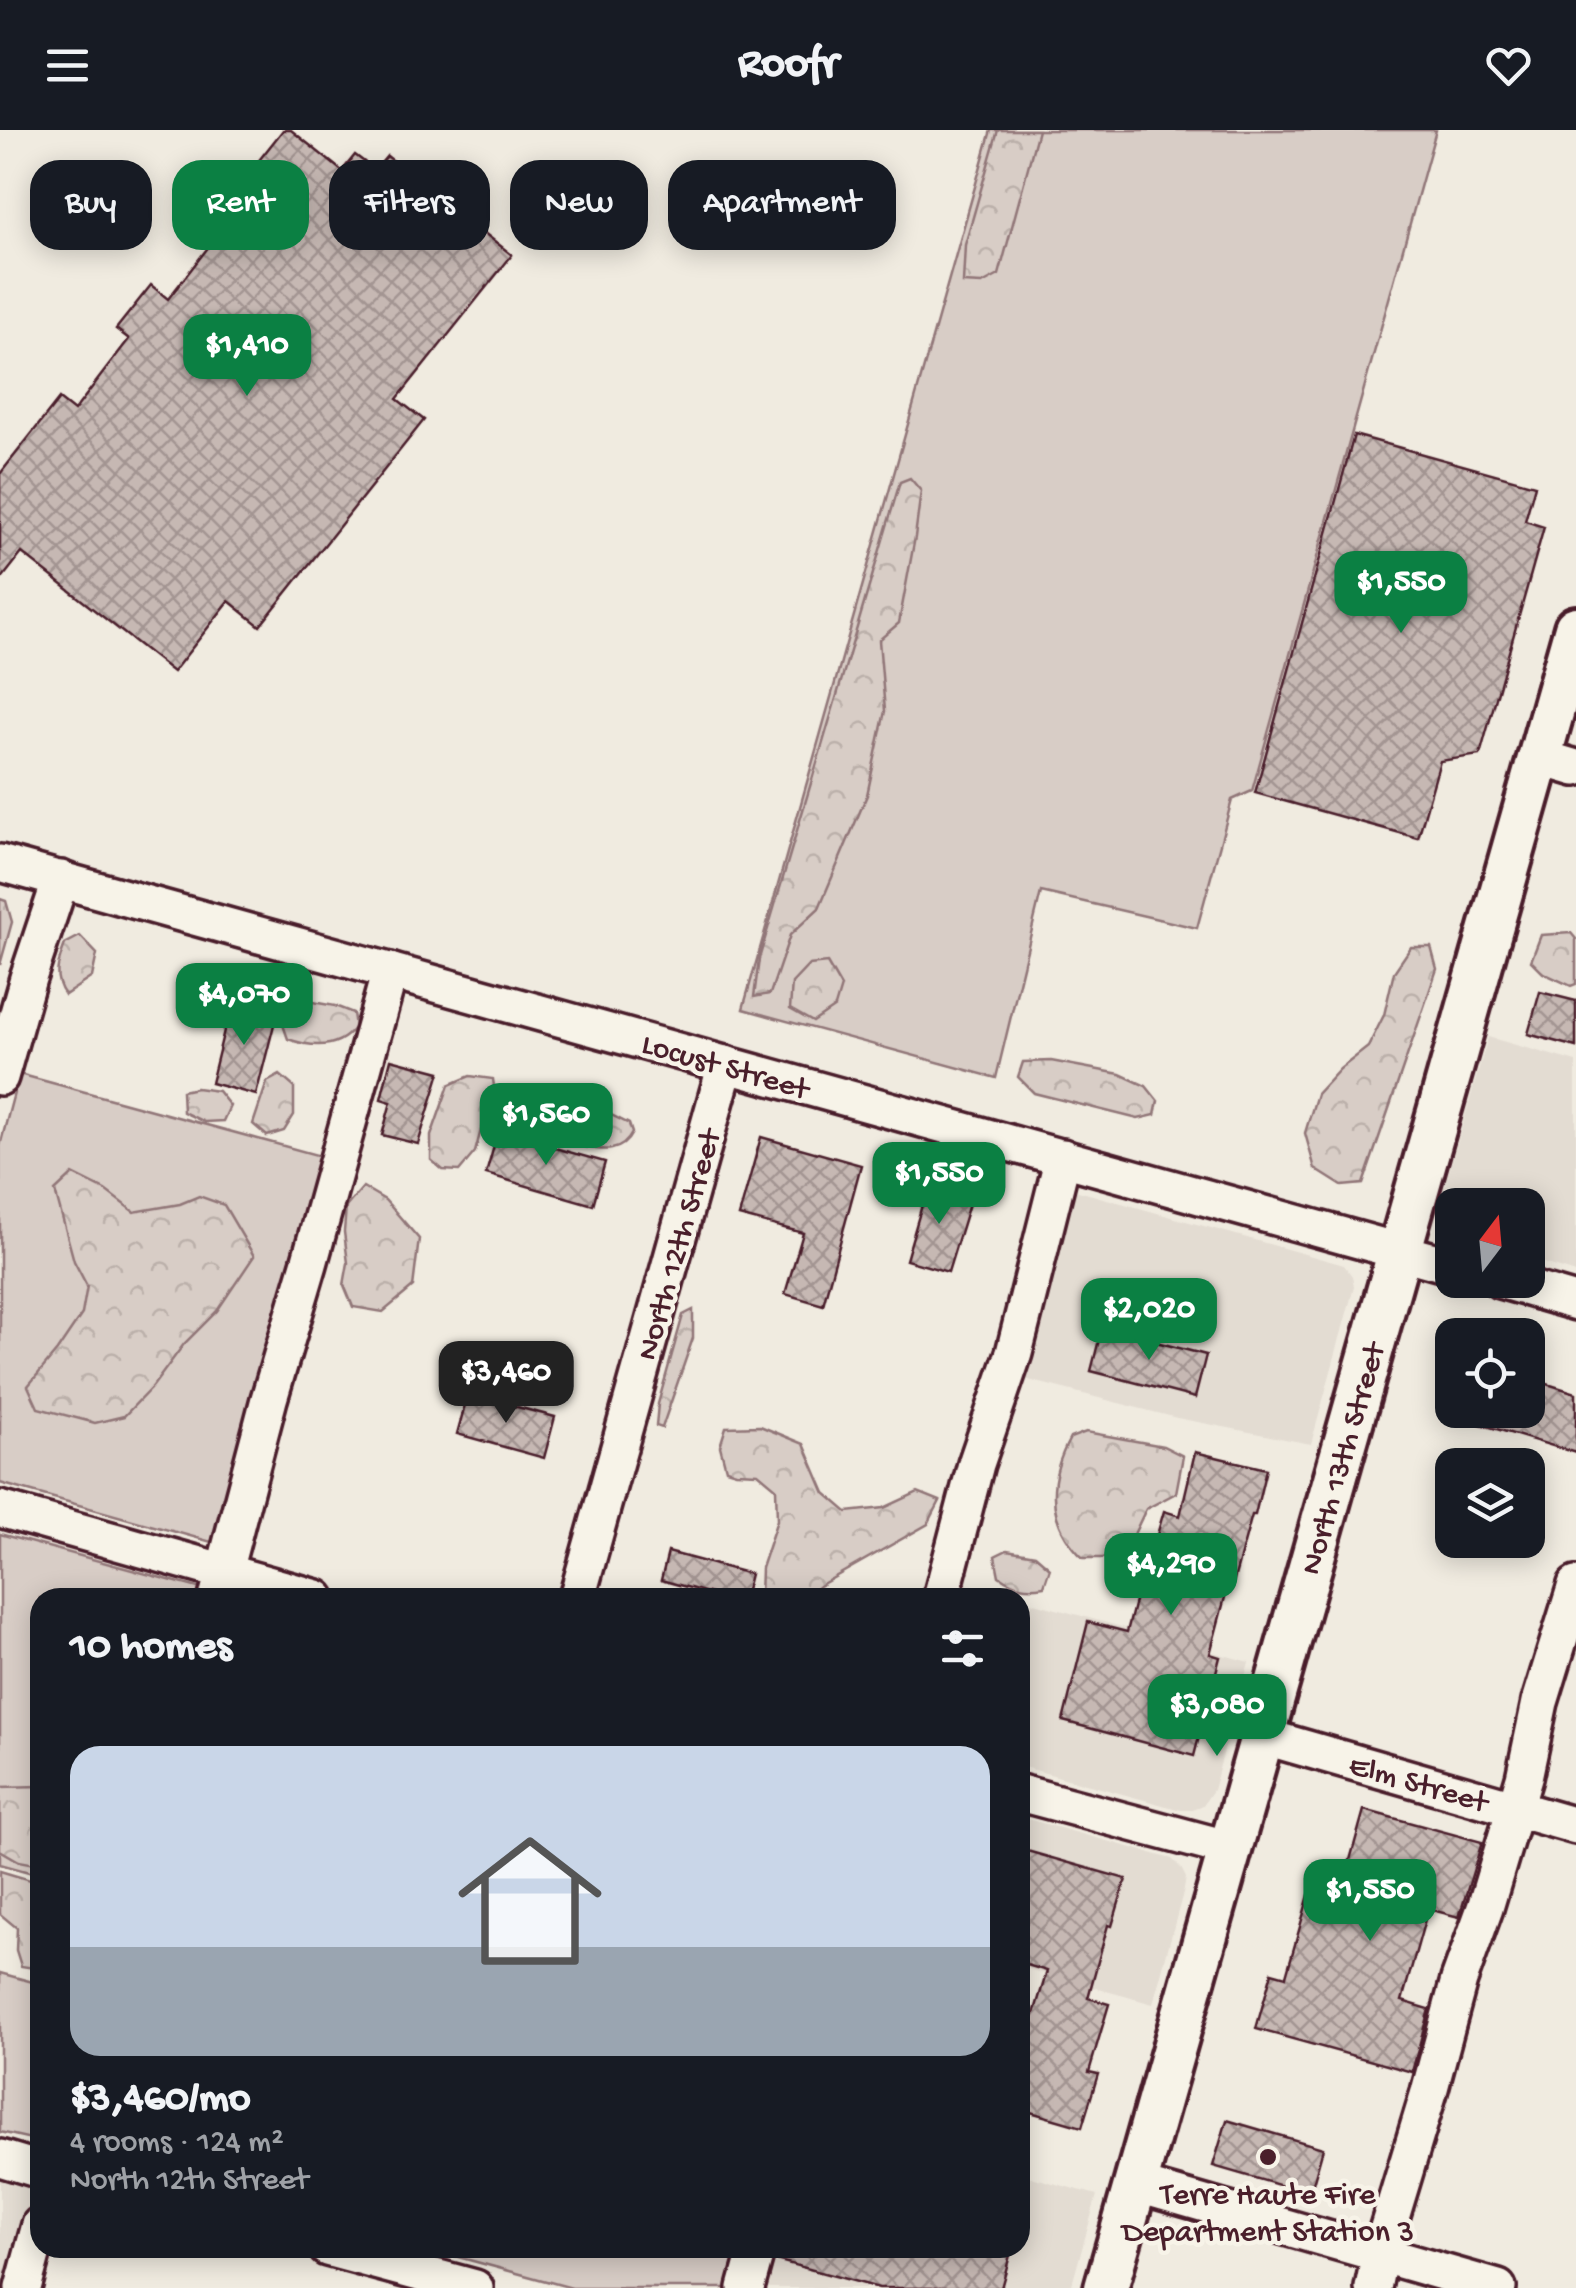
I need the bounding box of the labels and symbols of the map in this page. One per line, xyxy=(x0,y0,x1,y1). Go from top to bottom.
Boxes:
pin: $1,410 xyxy=(166,314,328,399)
pin: $1,550 xyxy=(1320,551,1482,636)
pin: $4,070 xyxy=(163,963,325,1048)
street label: Locust Street xyxy=(637,1027,815,1112)
pin: $1,560 xyxy=(465,1083,627,1168)
street label: North 12th Street xyxy=(630,1123,733,1365)
pin: $1,550 xyxy=(858,1142,1020,1227)
north arrow xyxy=(1435,1188,1545,1298)
pin: $2,020 xyxy=(1068,1278,1230,1363)
street label: North 13th Street xyxy=(1294,1336,1397,1580)
pin: $3,460 xyxy=(425,1341,587,1426)
pin: $4,290 xyxy=(1090,1533,1252,1618)
pin: $3,080 xyxy=(1136,1674,1298,1759)
street label: Elm Street xyxy=(1344,1748,1494,1825)
pin: $1,550 xyxy=(1289,1859,1451,1944)
marker: Terre Haute Fire Department Station 3 xyxy=(1257,2146,1279,2168)
place label: Terre Haute Fire Department Station 3 xyxy=(1120,2178,1414,2253)

